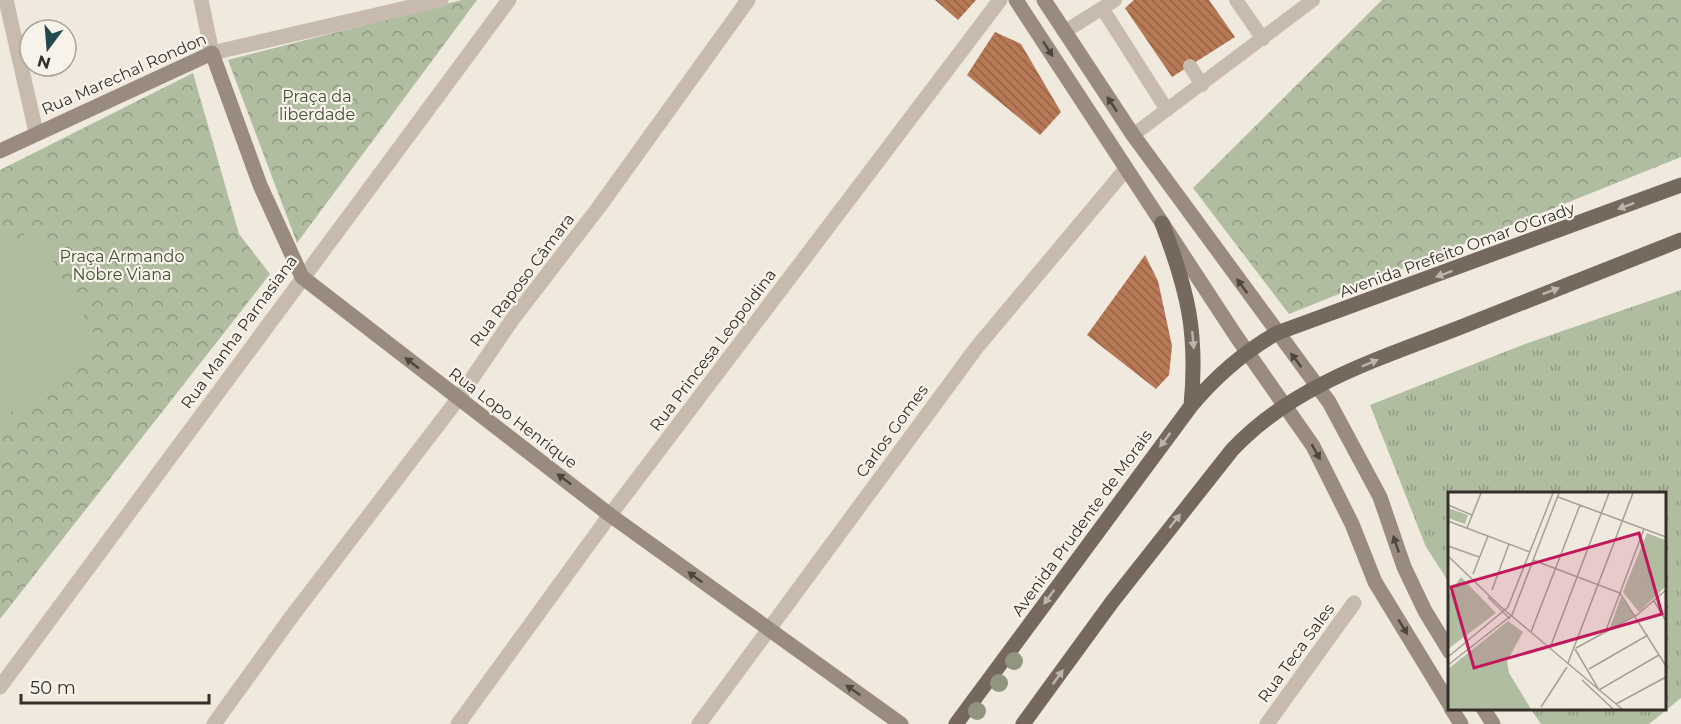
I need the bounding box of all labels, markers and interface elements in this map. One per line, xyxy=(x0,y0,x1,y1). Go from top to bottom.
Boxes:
north arrow xyxy=(18,18,78,78)
street label: Rua Marechal Rondon xyxy=(39,29,209,119)
one-way arrow xyxy=(1042,41,1053,57)
text: N xyxy=(35,51,53,73)
park label: Praça da liberdade xyxy=(279,87,355,124)
one-way arrow xyxy=(1106,96,1118,112)
street label: Avenida Prefeito Omar O'Grady xyxy=(1337,198,1577,301)
one-way arrow xyxy=(1617,201,1635,211)
street label: Rua Raposo Câmara xyxy=(466,210,578,350)
park label: Praça Armando Nobre Viana xyxy=(60,247,184,284)
street label: Rua Manha Parnasiana xyxy=(177,252,301,412)
street label: Rua Princesa Leopoldina xyxy=(646,265,780,435)
one-way arrow xyxy=(1434,269,1452,279)
one-way arrow xyxy=(1236,279,1248,295)
one-way arrow xyxy=(1543,286,1561,296)
one-way arrow xyxy=(1188,330,1198,349)
one-way arrow xyxy=(1291,352,1303,367)
one-way arrow xyxy=(404,357,420,369)
one-way arrow xyxy=(1361,358,1379,367)
street label: Rua Lopo Henrique xyxy=(445,364,581,472)
street label: Carlos Gomes xyxy=(852,381,932,481)
street label: Avenida Prudente de Morais xyxy=(1008,426,1156,620)
one-way arrow xyxy=(1160,433,1172,448)
one-way arrow xyxy=(1311,444,1321,461)
one-way arrow xyxy=(556,473,572,486)
inset map xyxy=(1448,492,1666,709)
one-way arrow xyxy=(1169,513,1182,529)
one-way arrow xyxy=(1391,535,1401,553)
one-way arrow xyxy=(687,571,702,583)
one-way arrow xyxy=(1044,590,1056,605)
street label: Rua Teca Sales xyxy=(1254,600,1338,706)
one-way arrow xyxy=(1397,619,1408,635)
scale bar xyxy=(21,667,208,705)
one-way arrow xyxy=(1052,669,1064,685)
text: 50 m xyxy=(30,677,76,699)
one-way arrow xyxy=(846,684,862,696)

